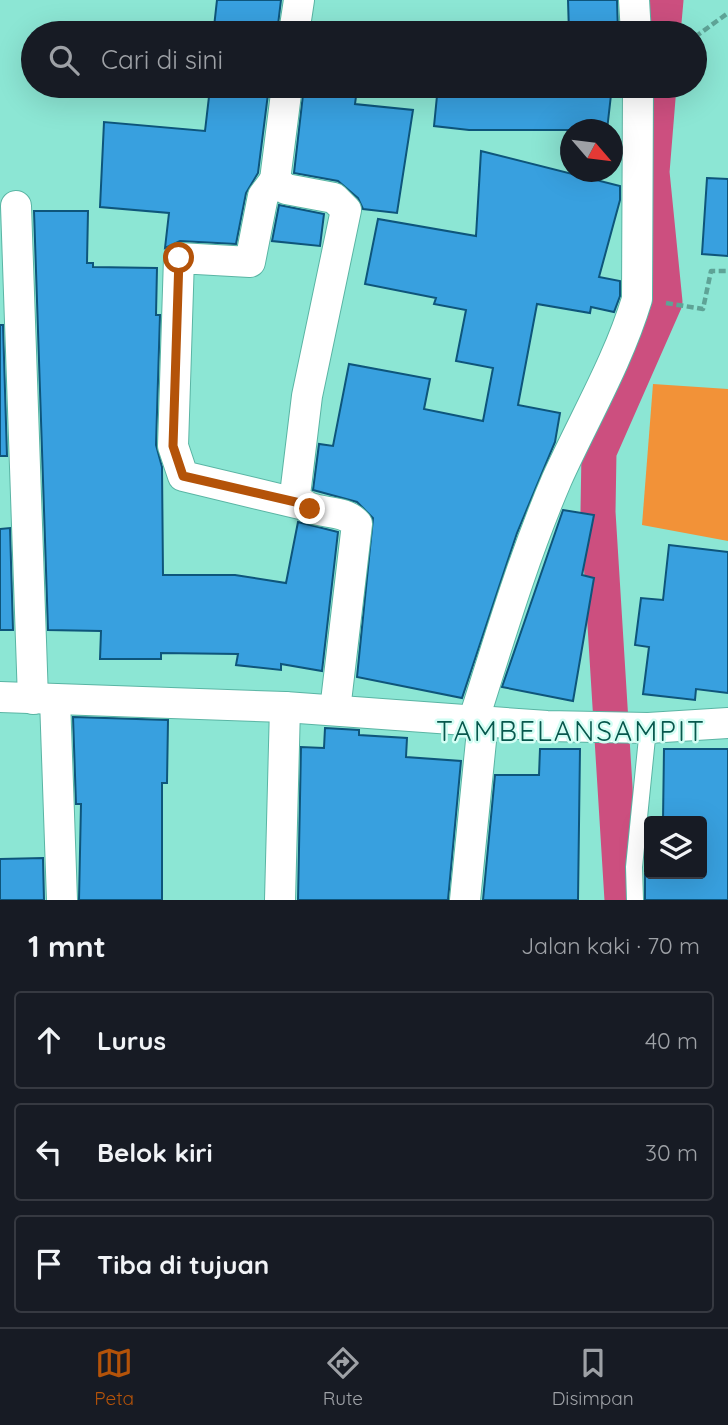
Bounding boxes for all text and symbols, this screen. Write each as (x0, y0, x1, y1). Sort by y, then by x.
search box (21, 21, 707, 98)
icon: search (45, 41, 83, 79)
text: Cari di sini (101, 43, 223, 76)
north arrow (560, 119, 623, 182)
route start (163, 242, 194, 273)
route end (294, 493, 325, 524)
district label: TAMBELANSAMPIT (436, 713, 706, 748)
map controls (644, 816, 707, 879)
button: layers (644, 816, 707, 879)
text: 1 mnt (28, 927, 106, 965)
text: Jalan kaki · 70 m (521, 931, 700, 960)
icon: ahead (30, 1021, 68, 1059)
text: Lurus (97, 1024, 166, 1057)
text: 40 m (645, 1026, 698, 1055)
icon: left (30, 1133, 68, 1171)
text: Belok kiri (97, 1136, 213, 1169)
text: 30 m (645, 1138, 698, 1167)
icon: arrive (30, 1245, 68, 1283)
text: Tiba di tujuan (97, 1248, 269, 1281)
tab: Peta (94, 1344, 134, 1410)
tab: Rute (323, 1344, 363, 1410)
tab: Disimpan (552, 1344, 634, 1410)

